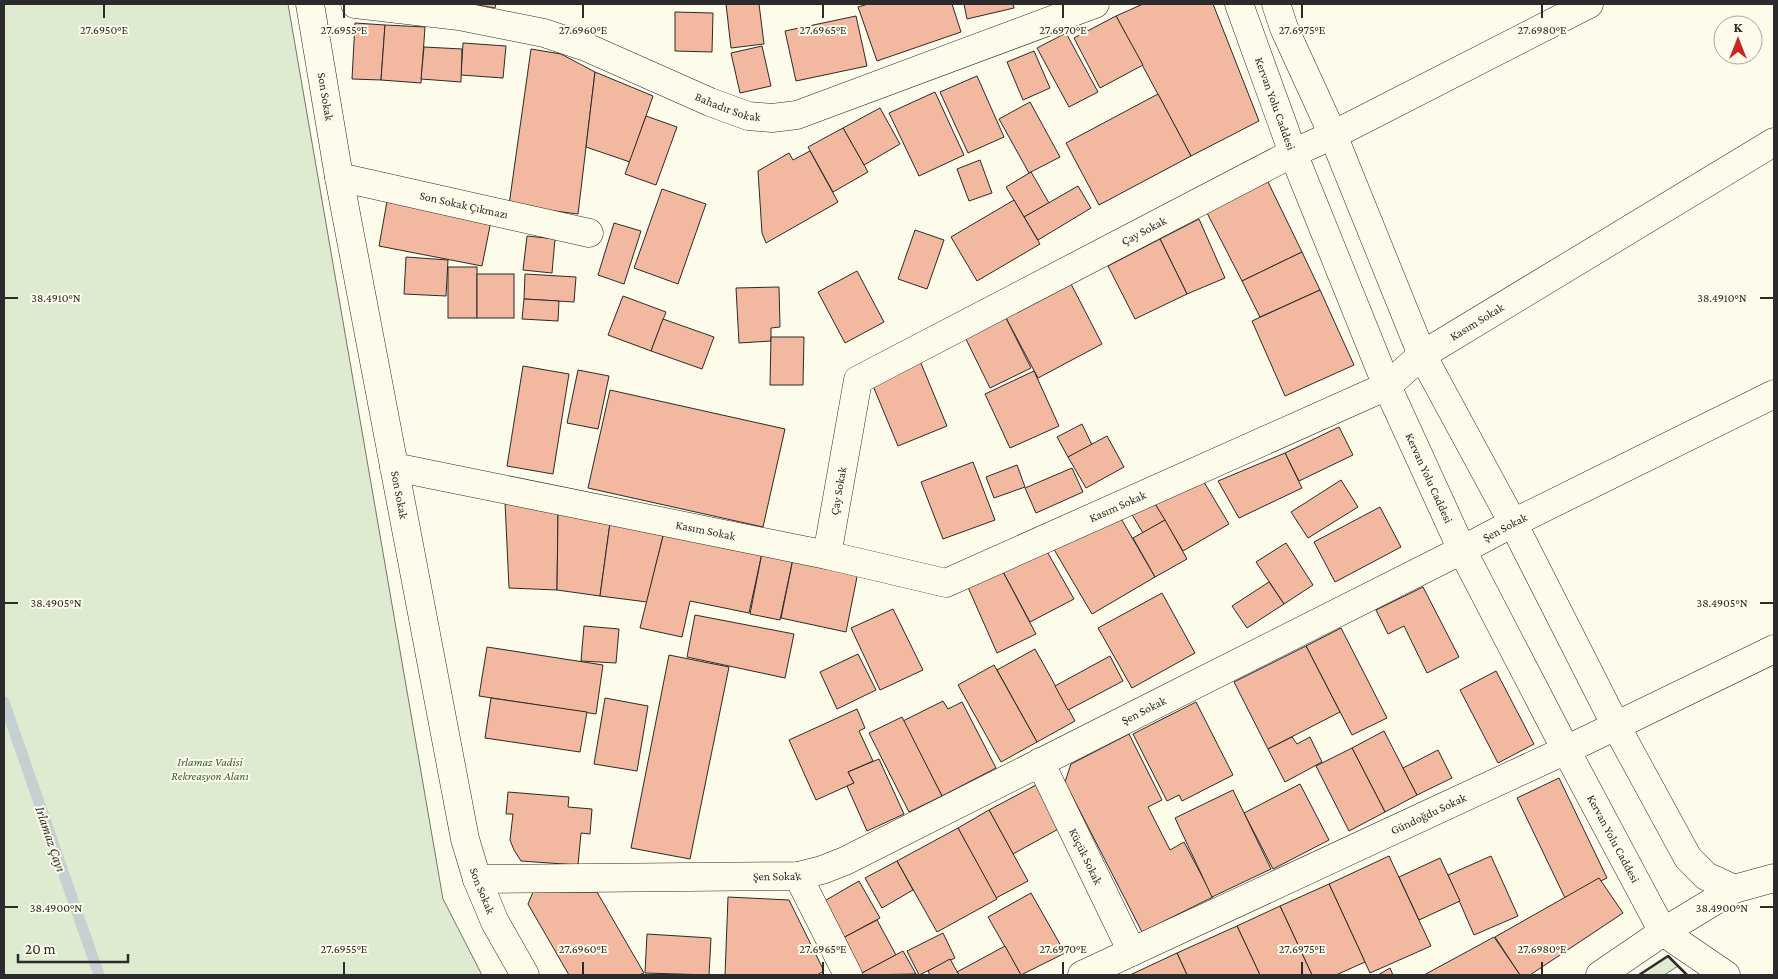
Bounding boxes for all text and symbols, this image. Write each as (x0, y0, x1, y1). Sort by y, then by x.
north arrow (1713, 15, 1763, 65)
text: K (1734, 19, 1744, 35)
text: 27.6950°E (80, 23, 129, 37)
text: 27.6955°E (321, 23, 368, 37)
text: 27.6960°E (559, 23, 608, 37)
text: 27.6965°E (799, 23, 847, 37)
text: 27.6970°E (1039, 23, 1087, 37)
text: 27.6975°E (1279, 23, 1326, 37)
text: 27.6980°E (1517, 23, 1567, 37)
street label: Kervan Yolu Caddesi (1252, 55, 1298, 152)
street label: Son Sokak (315, 71, 337, 122)
street label: Bahadır Sokak (693, 89, 761, 124)
street label: Son Sokak Çıkmazı (418, 188, 510, 222)
street label: Çay Sokak (1119, 213, 1169, 248)
text: 38.4910°N (31, 291, 81, 305)
text: 38.4910°N (1697, 291, 1747, 305)
street label: Kasım Sokak (1447, 300, 1507, 343)
street label: Kervan Yolu Caddesi (1402, 431, 1456, 525)
street label: Çay Sokak (827, 465, 850, 516)
street label: Son Sokak (388, 470, 411, 520)
street label: Kasım Sokak (1087, 487, 1148, 525)
street label: Şen Sokak (1480, 510, 1530, 545)
street label: Kasım Sokak (675, 517, 737, 543)
text: 38.4905°N (30, 596, 82, 610)
text: 38.4905°N (1696, 596, 1748, 610)
street label: Şen Sokak (1119, 693, 1169, 728)
park label: Irlamaz Vadisi Rekreasyon Alanı (171, 755, 249, 783)
street label: Gündoğdu Sokak (1388, 790, 1469, 838)
street label: Kervan Yolu Caddesi (1584, 792, 1642, 885)
water label: Irlamaz Çayı (32, 804, 70, 874)
street label: Küçük Sokak (1066, 826, 1105, 887)
street label: Son Sokak (467, 866, 498, 916)
street label: Şen Sokak (753, 868, 803, 883)
text: 38.4900°N (30, 901, 82, 915)
text: 38.4900°N (1696, 901, 1748, 915)
scale bar (18, 932, 128, 964)
text: 20 m (25, 941, 56, 957)
text: 27.6955°E (321, 942, 368, 956)
text: 27.6960°E (559, 942, 608, 956)
text: 27.6965°E (799, 942, 847, 956)
text: 27.6970°E (1039, 942, 1087, 956)
text: 27.6975°E (1279, 942, 1326, 956)
text: 27.6980°E (1517, 942, 1567, 956)

